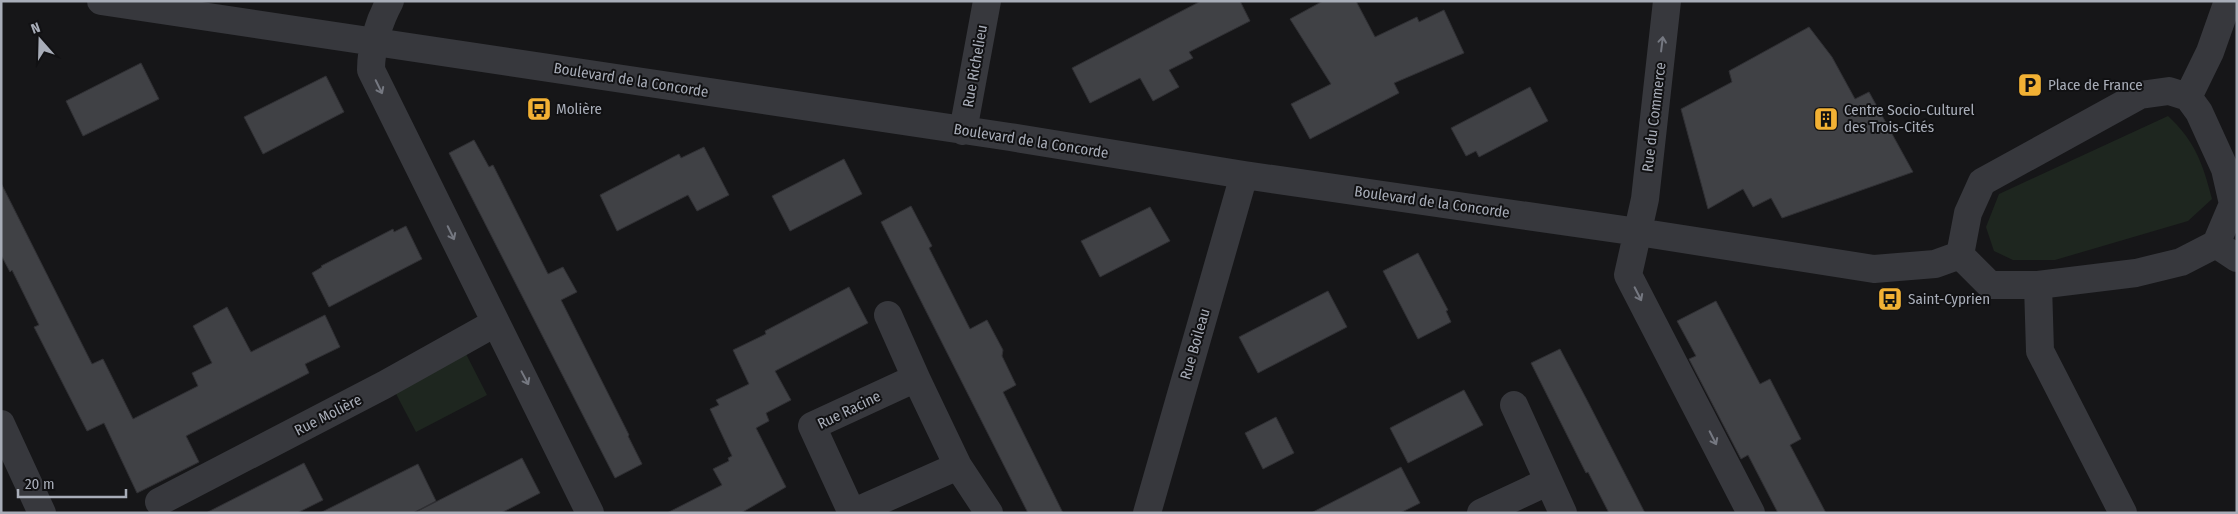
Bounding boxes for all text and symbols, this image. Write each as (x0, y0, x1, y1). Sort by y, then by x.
north arrow (15, 15, 65, 65)
text: N (29, 19, 43, 38)
street label: Rue Richelieu (959, 23, 991, 109)
one-way arrow (1657, 37, 1667, 53)
street label: Boulevard de la Concorde (552, 59, 710, 101)
street label: Rue du Commerce (1638, 61, 1670, 173)
parking icon: Place de France (2017, 72, 2043, 98)
place label: Place de France (2048, 76, 2143, 94)
one-way arrow (375, 79, 384, 94)
bus stop icon: Molière (526, 96, 552, 122)
place label: Molière (556, 100, 602, 118)
place label: Centre Socio-Culturel des Trois-Cités (1844, 101, 1974, 136)
building icon: Centre Socio-Culturel des Trois-Cités (1813, 106, 1839, 132)
street label: Boulevard de la Concorde (952, 120, 1110, 162)
street label: Boulevard de la Concorde (1353, 182, 1511, 222)
one-way arrow (447, 225, 456, 240)
one-way arrow (1634, 286, 1643, 301)
bus stop icon: Saint-Cyprien (1877, 286, 1903, 312)
place label: Saint-Cyprien (1908, 290, 1990, 308)
street label: Rue Boileau (1176, 306, 1214, 382)
one-way arrow (521, 370, 530, 385)
street label: Rue Racine (815, 387, 883, 433)
street label: Rue Molière (291, 390, 365, 440)
one-way arrow (1708, 431, 1718, 446)
scale bar (18, 466, 125, 498)
text: 20 m (25, 475, 55, 493)

